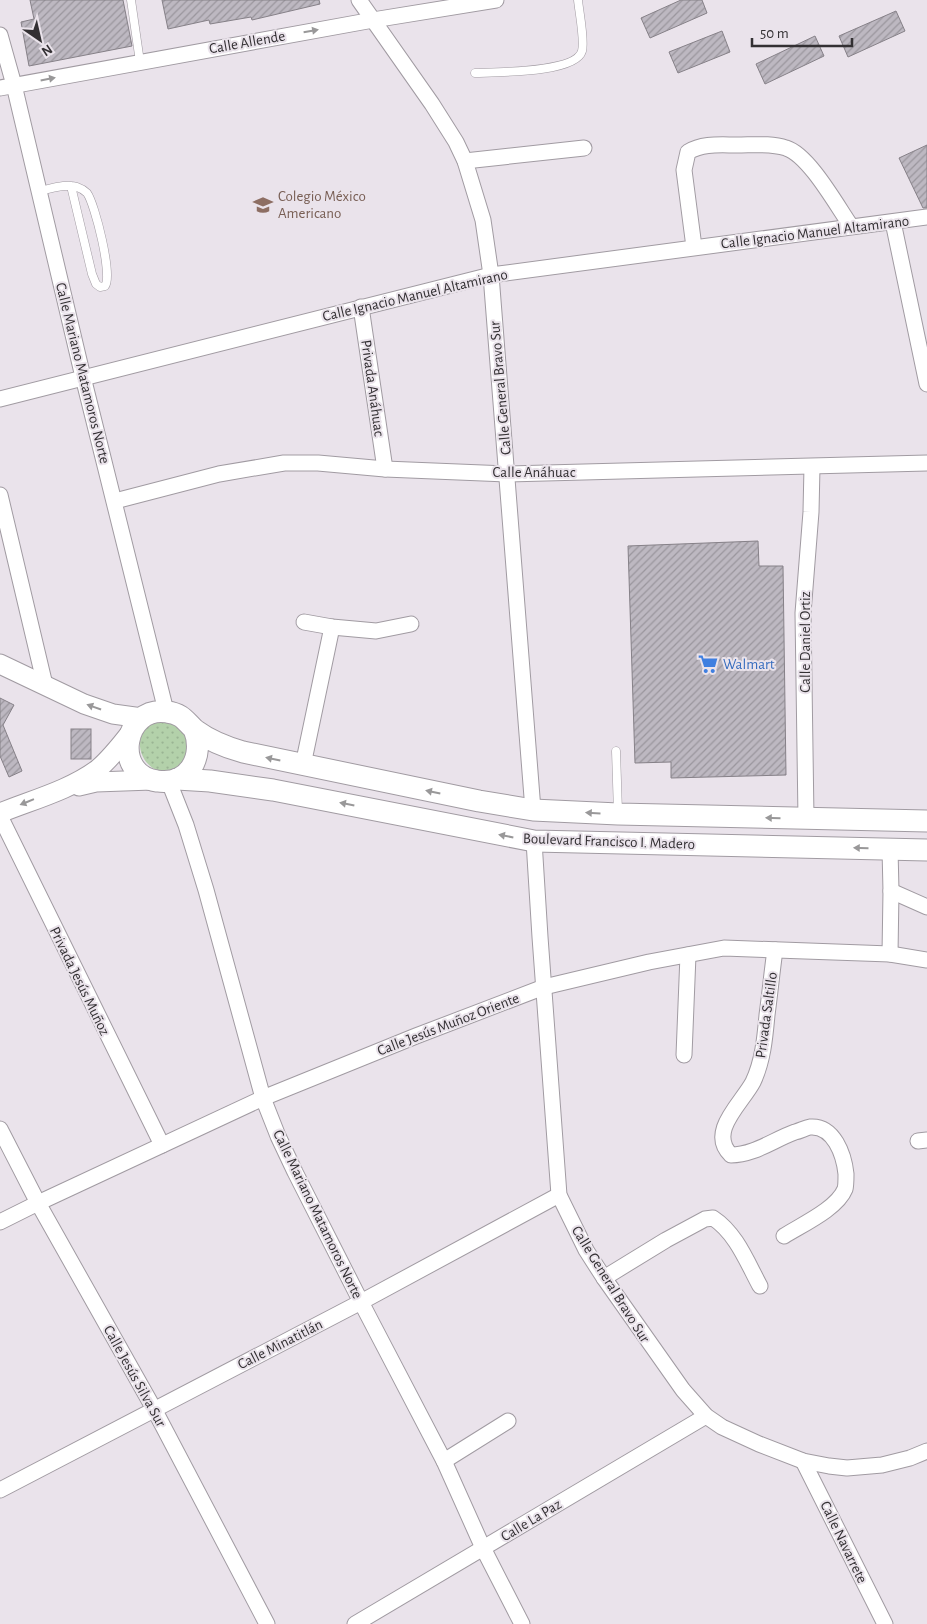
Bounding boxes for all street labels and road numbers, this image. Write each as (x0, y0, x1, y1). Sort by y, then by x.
street label: Calle Allende (208, 28, 286, 57)
street label: Calle Ignacio Manuel Altamirano (720, 214, 910, 251)
street label: Calle Ignacio Manuel Altamirano (321, 267, 509, 324)
street label: Calle Mariano Matamoros Norte (53, 281, 112, 465)
street label: Calle General Bravo Sur (487, 320, 514, 456)
street label: Privada Anáhuac (358, 339, 387, 438)
street label: Calle Anáhuac (493, 465, 576, 480)
street label: Calle Daniel Ortiz (798, 591, 813, 693)
street label: Boulevard Francisco I. Madero (523, 831, 695, 852)
street label: Privada Jesús Muñoz (47, 925, 112, 1038)
street label: Privada Saltillo (753, 971, 780, 1059)
street label: Calle Jesús Muñoz Oriente (375, 990, 521, 1058)
street label: Calle Mariano Matamoros Norte (270, 1127, 365, 1301)
street label: Calle General Bravo Sur (569, 1223, 653, 1345)
street label: Calle Minatitlán (235, 1317, 325, 1372)
street label: Calle Jesús Silva Sur (101, 1323, 169, 1430)
street label: Calle La Paz (498, 1497, 564, 1544)
street label: Calle Navarrete (817, 1499, 870, 1586)

